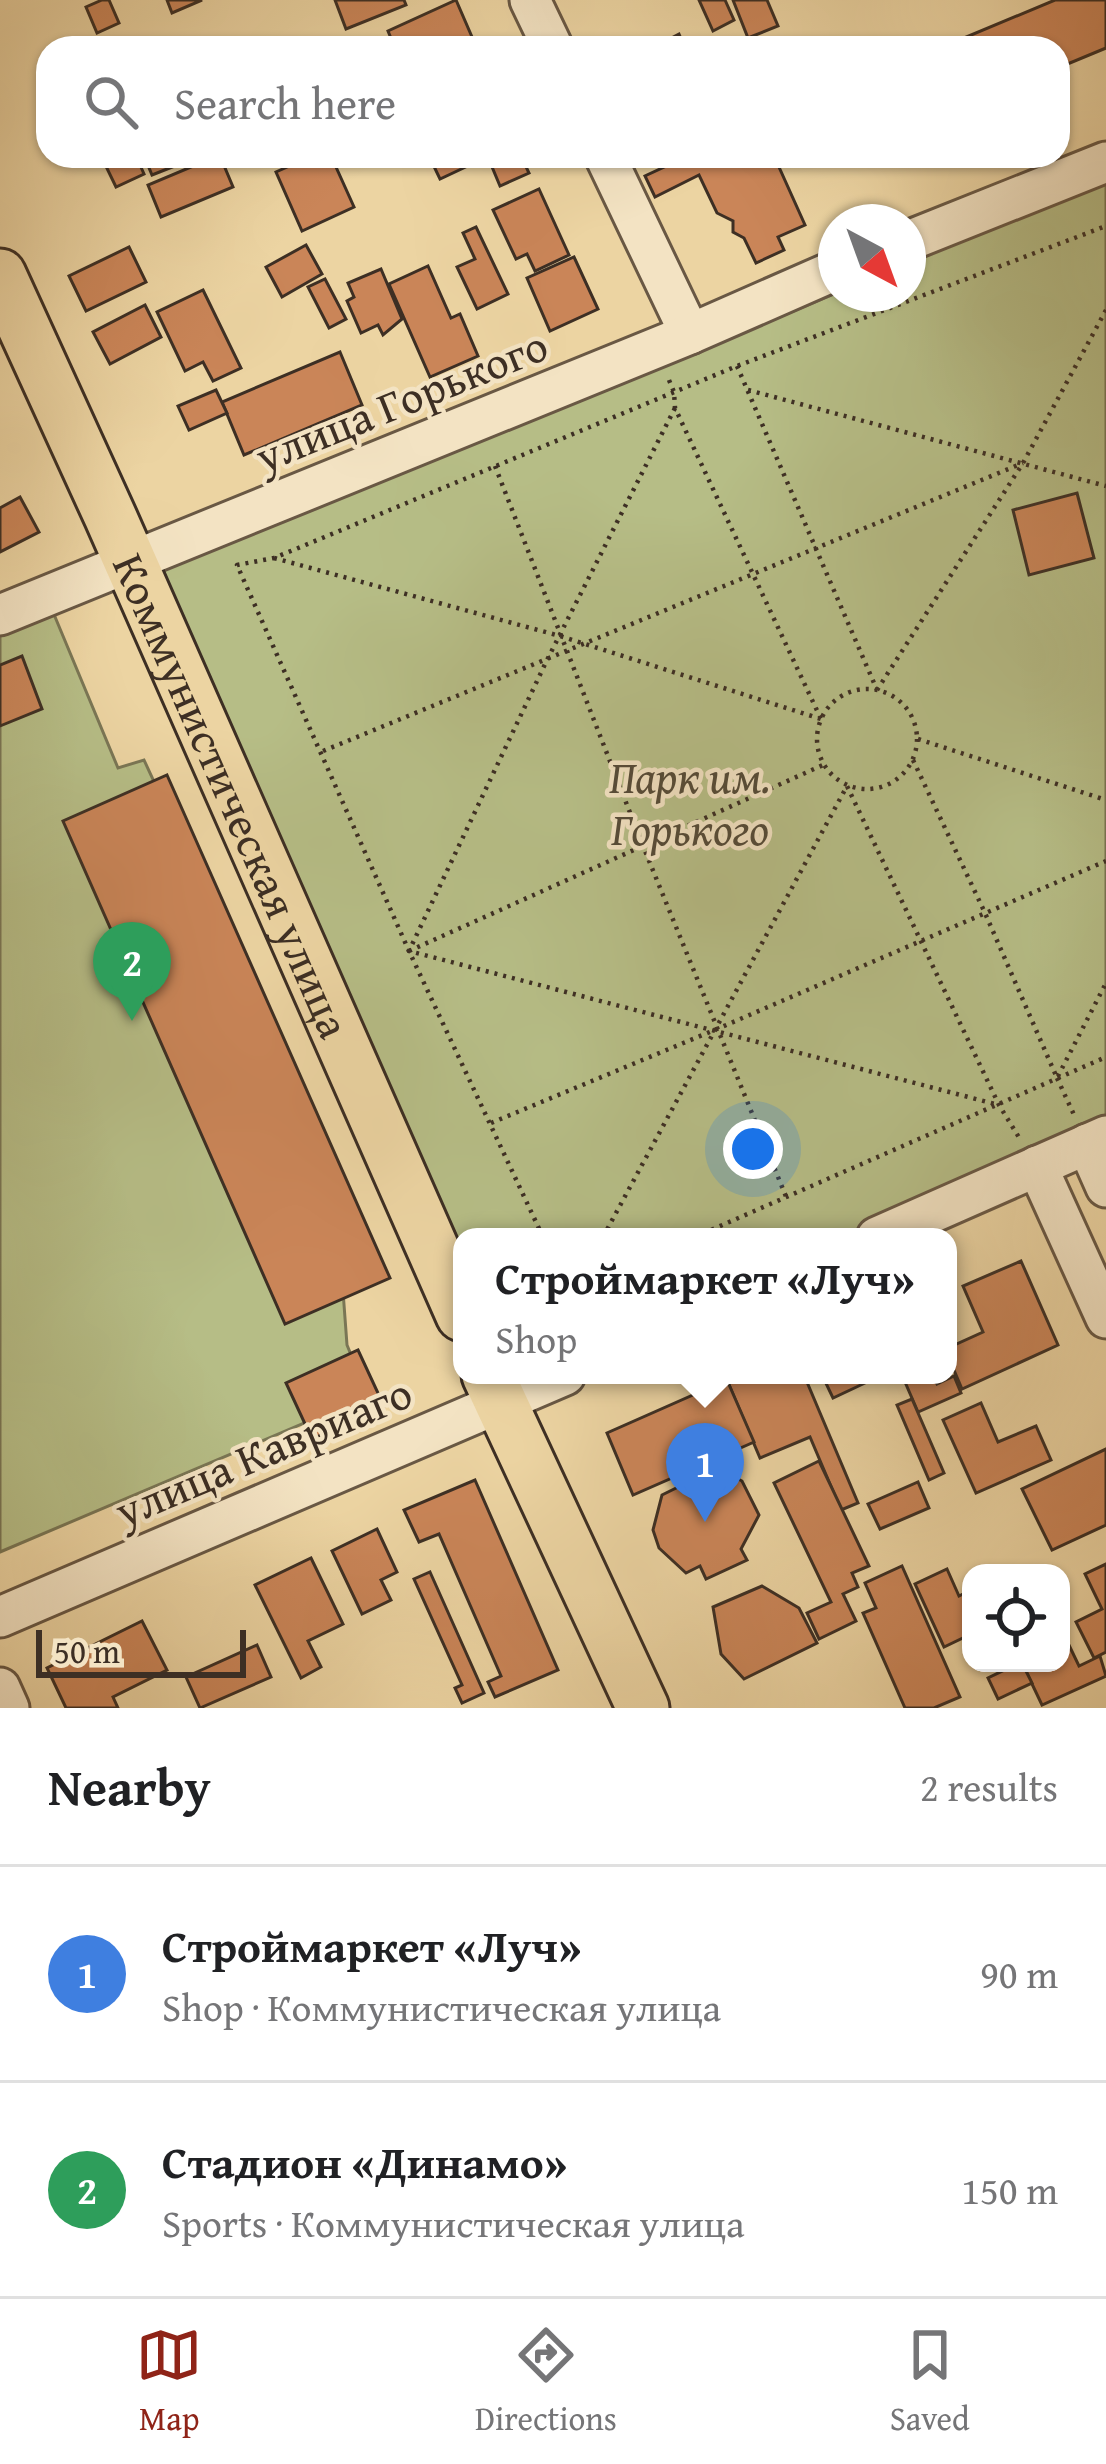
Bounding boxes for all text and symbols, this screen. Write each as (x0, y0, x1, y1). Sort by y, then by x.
search box (36, 36, 1070, 168)
icon: search (78, 69, 144, 135)
text: Search here (174, 70, 396, 135)
north arrow (818, 204, 926, 312)
street label: улица Горького (244, 312, 557, 489)
street label: Коммунистическая улица (98, 543, 369, 1048)
park label: Парк им. Горького (609, 744, 771, 861)
pin: 2 (93, 922, 171, 1021)
your location (723, 1119, 783, 1179)
popup (453, 1228, 957, 1384)
text: Строймаркет «Луч» (495, 1245, 915, 1310)
text: Shop (495, 1310, 577, 1367)
street label: улица Кавриаго (104, 1359, 422, 1543)
pin: 1 (666, 1423, 744, 1522)
map controls (962, 1564, 1070, 1672)
button: locate (962, 1564, 1070, 1672)
scale bar (36, 1624, 246, 1677)
text: 50 m (54, 1627, 120, 1675)
text: Nearby (48, 1749, 211, 1824)
text: 2 results (920, 1758, 1058, 1815)
text: Строймаркет «Луч» (162, 1913, 581, 1978)
text: 1 (77, 1945, 97, 2002)
text: 90 m (980, 1945, 1058, 2002)
text: Shop · Коммунистическая улица (162, 1978, 721, 2035)
text: Стадион «Динамо» (162, 2129, 567, 2194)
text: 2 (77, 2161, 97, 2218)
text: 150 m (961, 2161, 1058, 2218)
text: Sports · Коммунистическая улица (162, 2194, 745, 2251)
tab: Map (136, 2322, 202, 2442)
tab: Directions (475, 2322, 617, 2442)
tab: Saved (890, 2322, 970, 2442)

